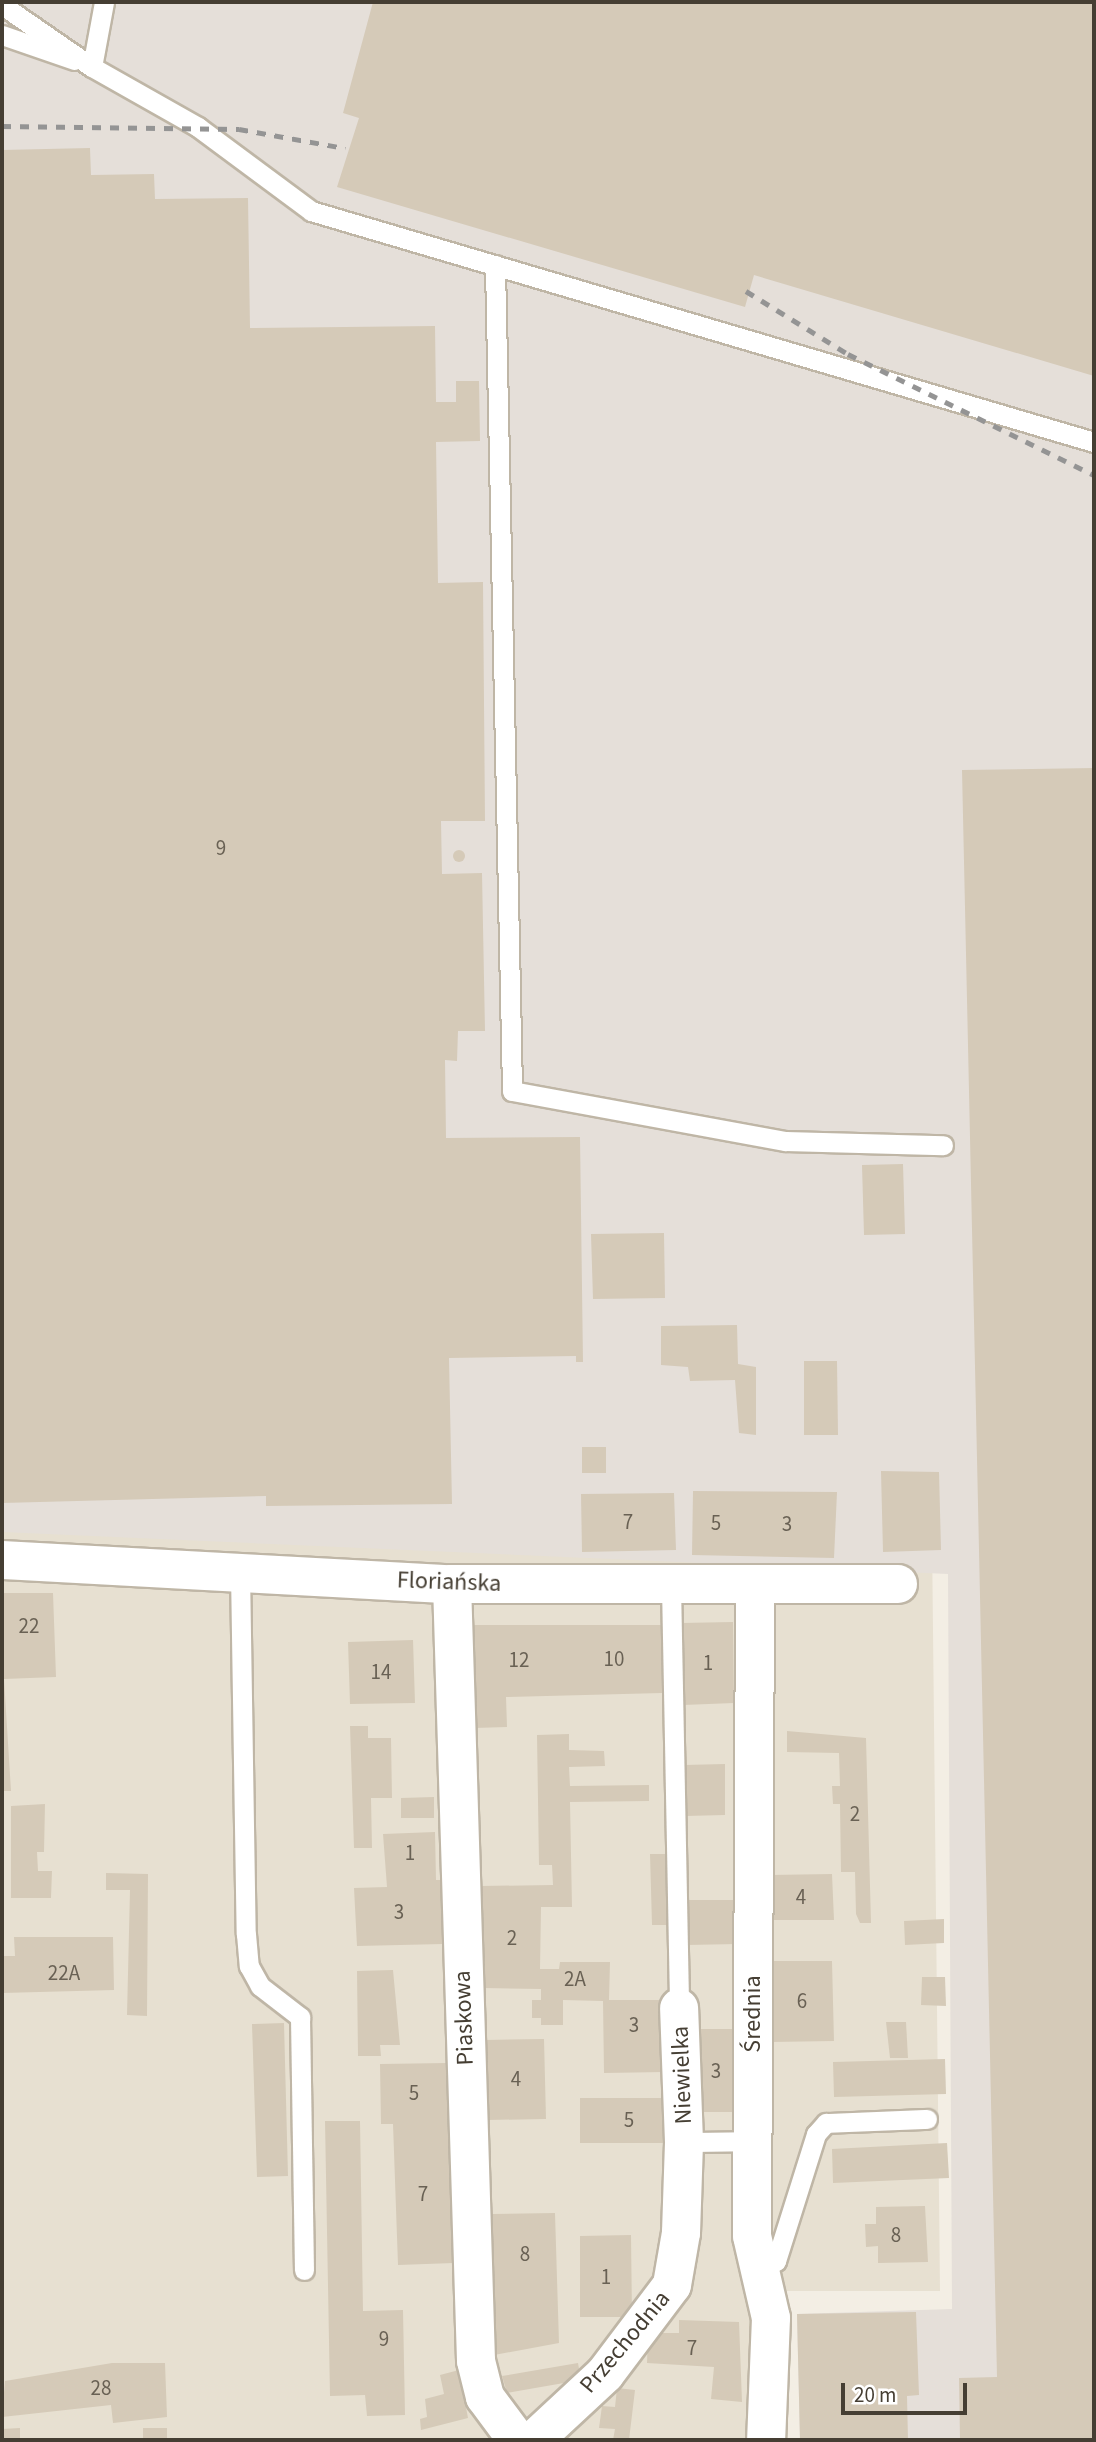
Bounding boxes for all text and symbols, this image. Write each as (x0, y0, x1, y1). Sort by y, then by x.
house number: 9 (216, 835, 226, 861)
house number: 7 (623, 1509, 633, 1535)
house number: 5 (711, 1510, 721, 1536)
house number: 3 (782, 1511, 792, 1537)
street label: Floriańska (396, 1566, 502, 1598)
house number: 22 (19, 1613, 39, 1639)
house number: 10 (604, 1646, 624, 1672)
house number: 12 (509, 1647, 529, 1673)
house number: 1 (703, 1650, 713, 1676)
house number: 14 (371, 1659, 391, 1685)
house number: 2 (850, 1801, 860, 1827)
house number: 1 (405, 1840, 415, 1866)
house number: 4 (796, 1884, 806, 1910)
house number: 3 (394, 1899, 404, 1925)
house number: 2 (507, 1925, 517, 1951)
house number: 22A (48, 1960, 80, 1986)
house number: 2A (564, 1966, 586, 1992)
street label: Piaskowa (448, 1970, 480, 2066)
street label: Średnia (739, 1975, 767, 2053)
house number: 6 (797, 1988, 807, 2014)
house number: 3 (629, 2012, 639, 2038)
street label: Niewielka (666, 2025, 698, 2125)
house number: 3 (711, 2058, 721, 2084)
house number: 4 (511, 2066, 521, 2092)
house number: 5 (409, 2080, 419, 2106)
house number: 5 (624, 2107, 634, 2133)
house number: 7 (418, 2181, 428, 2207)
house number: 8 (891, 2222, 901, 2248)
house number: 8 (520, 2241, 530, 2267)
house number: 1 (601, 2264, 611, 2290)
street label: Przechodnia (574, 2285, 676, 2399)
house number: 9 (379, 2326, 389, 2352)
house number: 7 (687, 2335, 697, 2361)
scale bar (844, 2368, 970, 2412)
house number: 28 (91, 2375, 111, 2401)
text: 20 m (854, 2380, 896, 2410)

